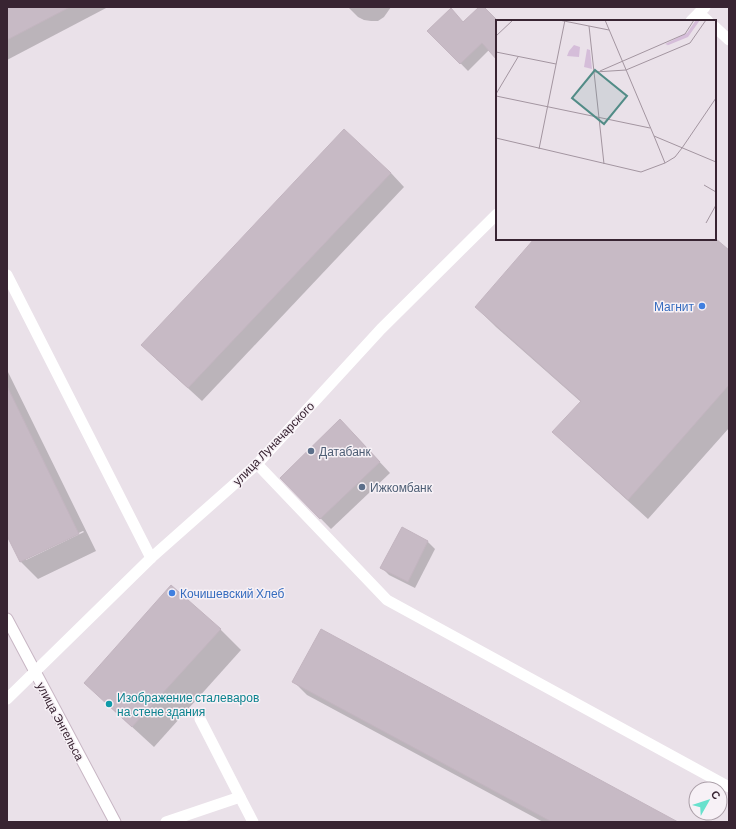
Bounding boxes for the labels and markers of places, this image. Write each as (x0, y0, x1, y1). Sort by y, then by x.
place label: Магнит (654, 299, 694, 313)
marker: Магнит (697, 301, 707, 311)
place label: Датабанк (319, 444, 371, 459)
marker: Датабанк (306, 446, 316, 456)
place label: Ижкомбанк (370, 480, 433, 494)
marker: Ижкомбанк (357, 482, 367, 492)
place label: Кочишевский Хлеб (180, 586, 284, 600)
marker: Кочишевский Хлеб (167, 588, 177, 598)
place label: Изображение сталеваров на стене здания (117, 690, 259, 719)
marker: Изображение сталеваров на стене здания (104, 699, 114, 709)

